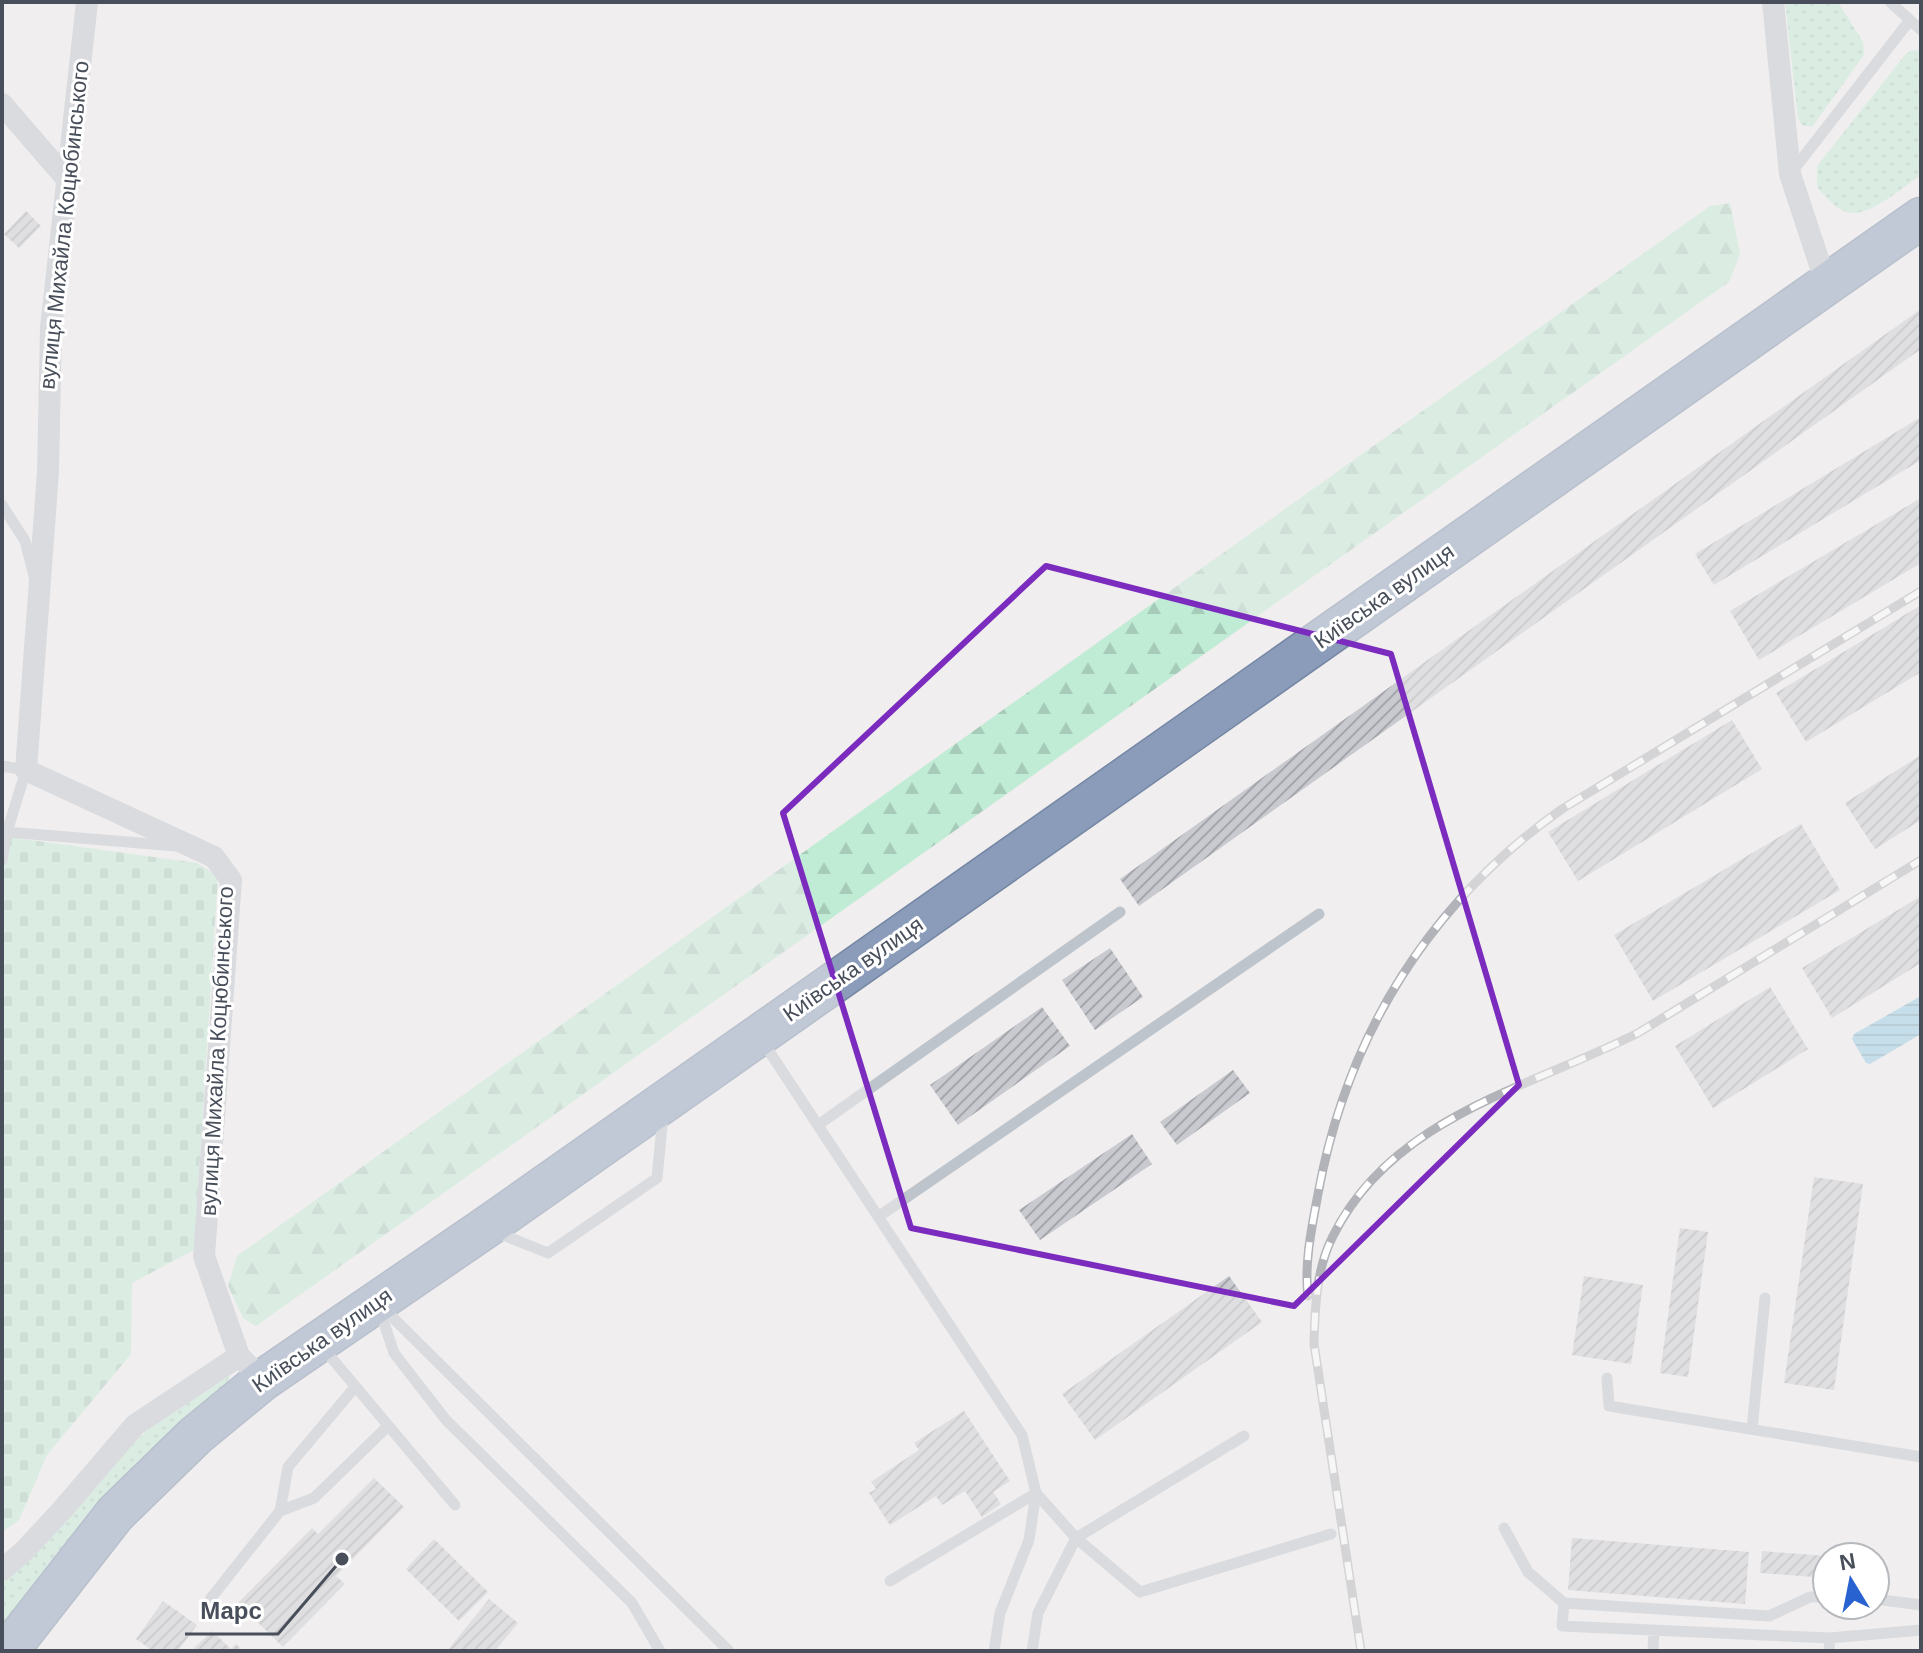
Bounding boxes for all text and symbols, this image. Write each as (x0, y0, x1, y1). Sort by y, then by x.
street label: вулиця Михайла Коцюбинського (34, 60, 94, 390)
street label: Київська вулиця (1309, 538, 1459, 654)
street label: вулиця Михайла Коцюбинського (196, 886, 238, 1216)
street label: Київська вулиця (778, 911, 928, 1027)
street label: Київська вулиця (247, 1282, 397, 1398)
north arrow (1811, 1541, 1891, 1621)
text: N (1838, 1548, 1858, 1575)
callout: Марс (185, 1586, 278, 1634)
text: Марс (200, 1597, 262, 1624)

